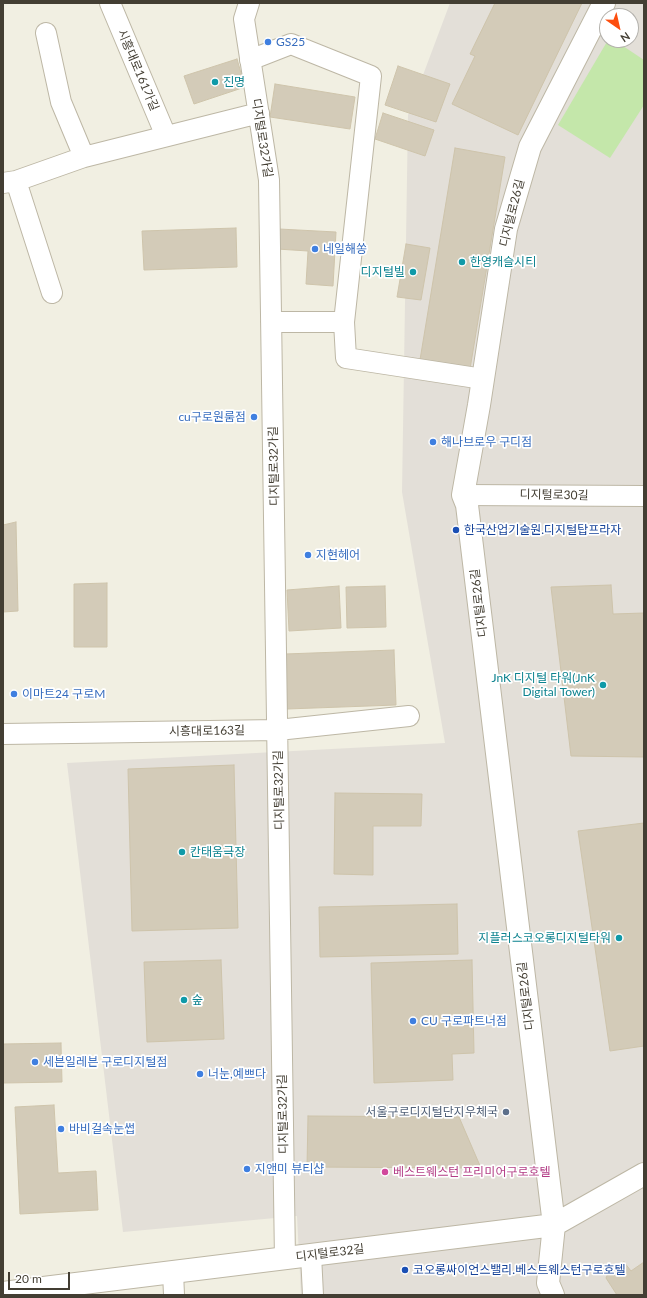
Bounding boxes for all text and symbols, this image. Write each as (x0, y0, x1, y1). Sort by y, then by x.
north arrow (599, 8, 639, 48)
street label: 시흥대로161가길 (114, 27, 162, 113)
text: N (618, 30, 633, 45)
place label: GS25 (276, 35, 305, 49)
marker: GS25 (263, 37, 273, 47)
place label: 진명 (223, 75, 245, 89)
marker: 진명 (210, 77, 220, 87)
street label: 디지털로32가길 (249, 97, 275, 179)
street label: 디지털로26길 (497, 178, 527, 248)
place label: 네일해쏭 (323, 242, 367, 256)
marker: 네일해쏭 (310, 244, 320, 254)
place label: 한영캐슬시티 (470, 255, 536, 269)
marker: 한영캐슬시티 (457, 257, 467, 267)
place label: 디지털빌 (361, 265, 405, 279)
marker: 디지털빌 (408, 267, 418, 277)
place label: cu구로원룸점 (178, 410, 246, 424)
marker: cu구로원룸점 (249, 412, 259, 422)
street label: 디지털로32가길 (266, 426, 282, 506)
place label: 해나브로우 구디점 (441, 435, 532, 449)
marker: 해나브로우 구디점 (428, 437, 438, 447)
street label: 디지털로30길 (519, 487, 589, 503)
place label: 한국산업기술원.디지털탑프라자 (464, 523, 621, 537)
marker: 한국산업기술원.디지털탑프라자 (451, 525, 461, 535)
place label: 지현헤어 (316, 548, 360, 562)
marker: 지현헤어 (303, 550, 313, 560)
street label: 디지털로26길 (468, 568, 490, 638)
place label: JnK 디지털 타워(JnK Digital Tower) (492, 671, 595, 699)
marker: JnK 디지털 타워(JnK Digital Tower) (598, 680, 608, 690)
place label: 이마트24 구로M (22, 687, 105, 701)
marker: 이마트24 구로M (9, 689, 19, 699)
street label: 시흥대로163길 (169, 723, 245, 739)
street label: 디지털로32가길 (271, 750, 287, 830)
place label: 칸태움극장 (190, 845, 245, 859)
marker: 칸태움극장 (177, 847, 187, 857)
place label: 지플러스코오롱디지털타워 (479, 931, 611, 945)
marker: 지플러스코오롱디지털타워 (614, 933, 624, 943)
street label: 디지털로26길 (515, 961, 537, 1031)
place label: 숲 (192, 993, 203, 1007)
marker: 숲 (179, 995, 189, 1005)
place label: CU 구로파트너점 (421, 1014, 507, 1028)
marker: CU 구로파트너점 (408, 1016, 418, 1026)
place label: 세븐일레븐 구로디지털점 (43, 1055, 168, 1069)
marker: 세븐일레븐 구로디지털점 (30, 1057, 40, 1067)
place label: 너눈,예쁘다 (208, 1067, 266, 1081)
marker: 너눈,예쁘다 (195, 1069, 205, 1079)
street label: 디지털로32가길 (275, 1074, 291, 1154)
place label: 서울구로디지털단지우체국 (366, 1105, 498, 1119)
marker: 서울구로디지털단지우체국 (501, 1107, 511, 1117)
place label: 바비걸속눈썹 (69, 1122, 135, 1136)
marker: 바비걸속눈썹 (56, 1124, 66, 1134)
place label: 지앤미 뷰티샵 (255, 1162, 324, 1176)
marker: 지앤미 뷰티샵 (242, 1164, 252, 1174)
place label: 베스트웨스턴 프리미어구로호텔 (393, 1165, 551, 1179)
marker: 베스트웨스턴 프리미어구로호텔 (380, 1167, 390, 1177)
street label: 디지털로32길 (295, 1242, 365, 1264)
place label: 코오롱싸이언스밸리.베스트웨스턴구로호텔 (413, 1263, 626, 1277)
scale bar (10, 1264, 72, 1290)
marker: 코오롱싸이언스밸리.베스트웨스턴구로호텔 (400, 1265, 410, 1275)
text: 20 m (15, 1271, 42, 1286)

